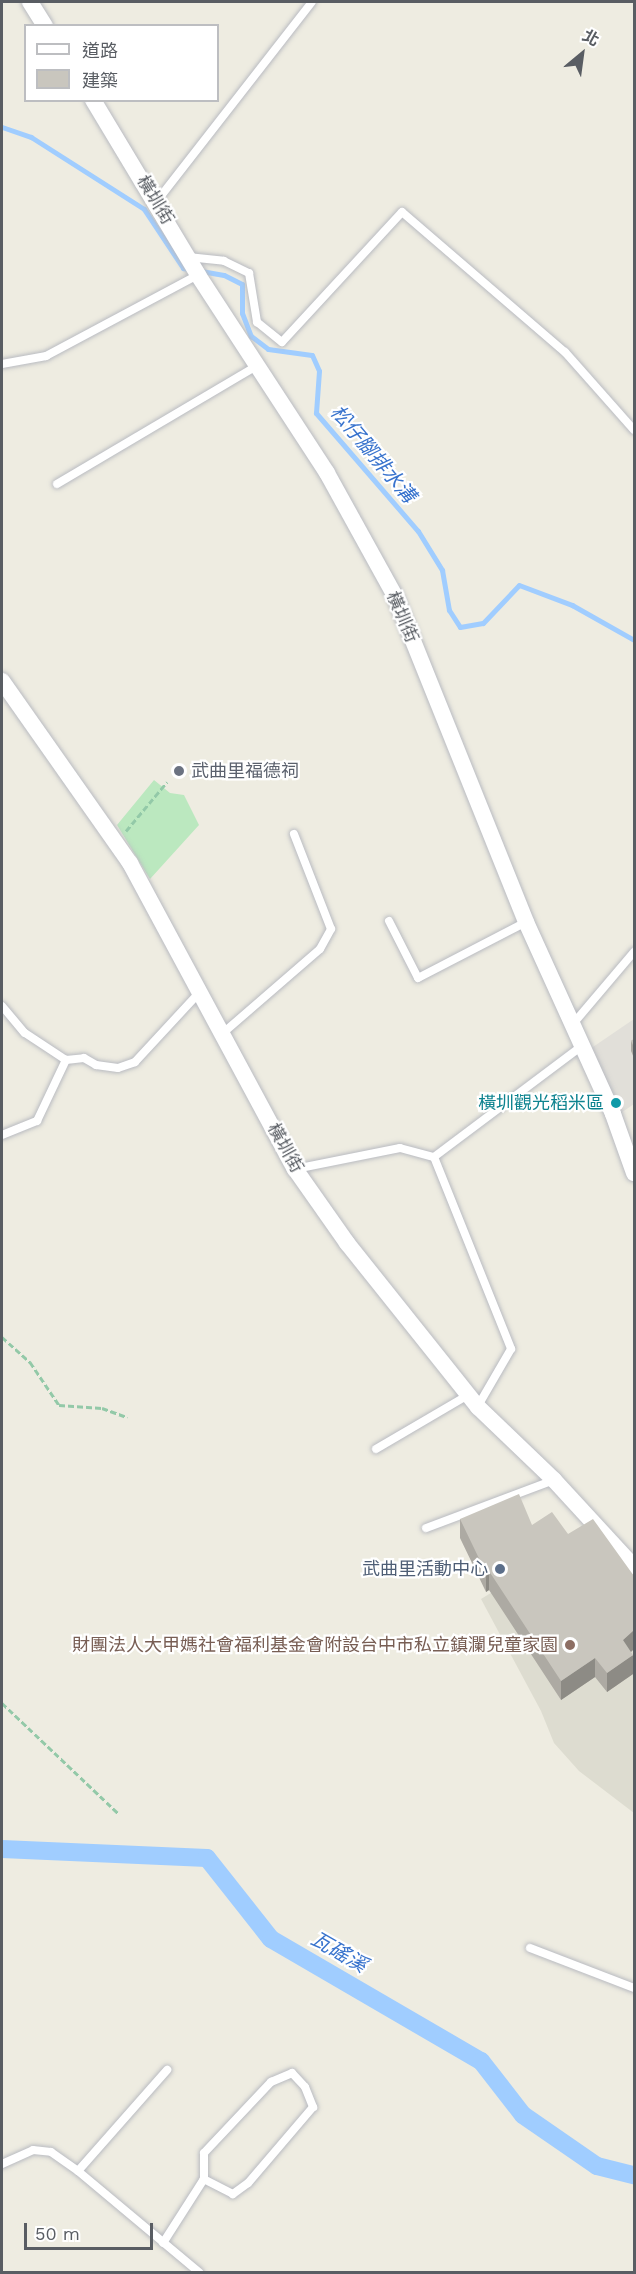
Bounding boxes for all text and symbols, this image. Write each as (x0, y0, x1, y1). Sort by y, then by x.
legend (24, 24, 219, 102)
north arrow (552, 24, 612, 84)
text: 北 (579, 26, 603, 50)
text: 道路 (82, 40, 118, 61)
text: 建築 (82, 70, 118, 91)
street label: 橫圳街 (132, 171, 178, 229)
water label: 松仔腳排水溝 (325, 400, 421, 508)
street label: 橫圳街 (382, 588, 422, 646)
place label: 武曲里福德祠 (191, 760, 299, 782)
marker: 武曲里福德祠 (172, 764, 186, 778)
place label: 橫圳觀光稻米區 (478, 1092, 604, 1114)
marker: 橫圳觀光稻米區 (609, 1096, 623, 1110)
street label: 橫圳街 (262, 1119, 308, 1177)
place label: 武曲里活動中心 (362, 1558, 488, 1580)
marker: 武曲里活動中心 (493, 1562, 507, 1576)
place label: 財團法人大甲媽社會福利基金會附設台中市私立鎮瀾兒童家園 (72, 1634, 558, 1656)
marker: 財團法人大甲媽社會福利基金會附設台中市私立鎮瀾兒童家園 (563, 1638, 577, 1652)
water label: 瓦磘溪 (307, 1927, 371, 1977)
scale bar (27, 2211, 156, 2249)
text: 50 m (35, 2223, 80, 2244)

